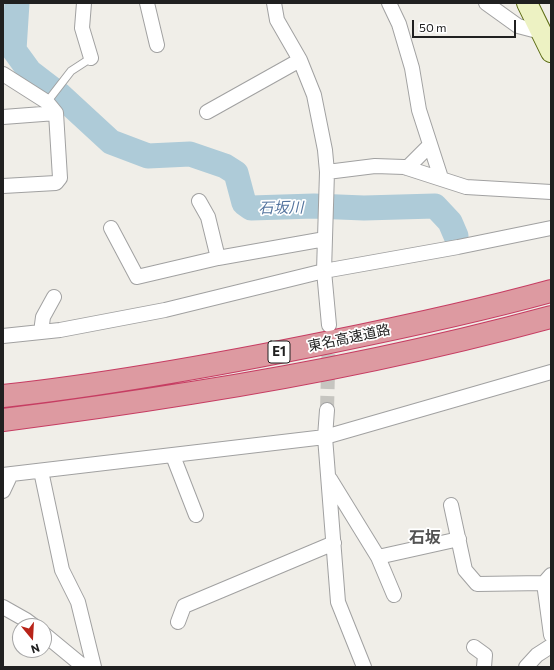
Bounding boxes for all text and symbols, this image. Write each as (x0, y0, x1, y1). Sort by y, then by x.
scale bar (414, 12, 518, 38)
text: 50 m (419, 20, 447, 34)
water label: 石坂川 (258, 199, 304, 217)
street label: 東名高速道路 (306, 321, 392, 355)
road number: E1 (268, 341, 290, 363)
district label: 石坂 (409, 528, 441, 548)
north arrow (12, 618, 52, 658)
text: N (30, 641, 42, 656)

